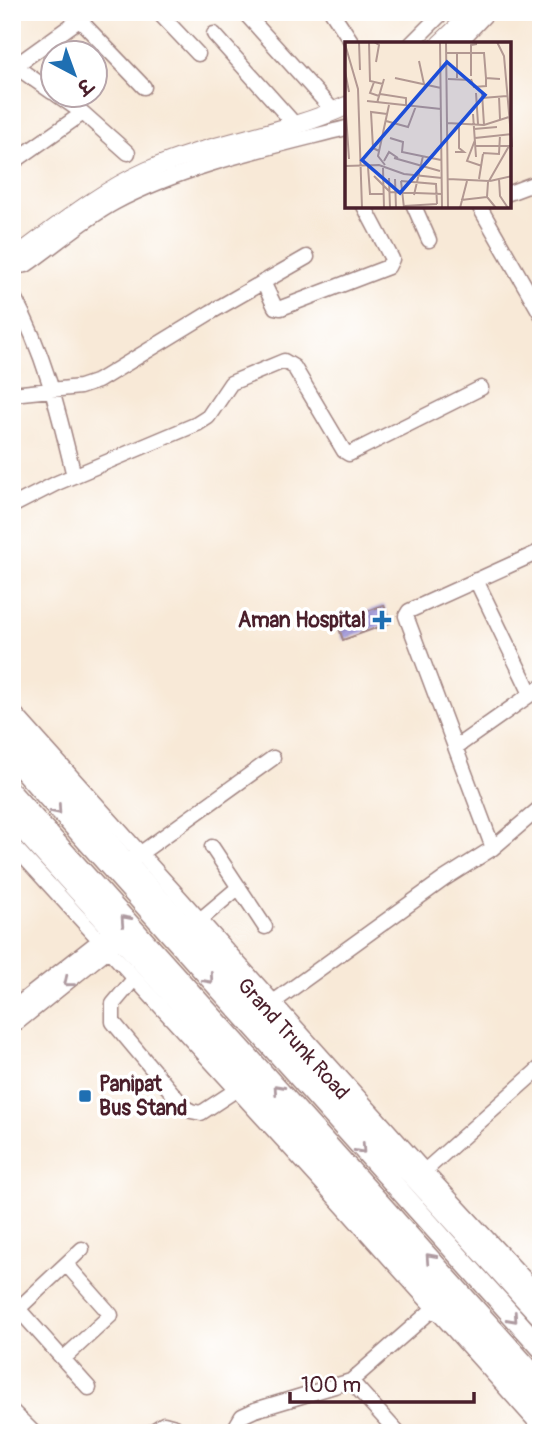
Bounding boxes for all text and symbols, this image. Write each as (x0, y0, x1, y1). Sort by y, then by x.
north arrow (38, 38, 108, 108)
inset map (345, 42, 511, 208)
text: उ (70, 72, 99, 101)
place label: Aman Hospital (238, 607, 366, 634)
marker: Aman Hospital (372, 610, 392, 630)
one-way arrow (49, 801, 61, 814)
one-way arrow (121, 915, 134, 928)
one-way arrow (201, 971, 213, 984)
street label: Grand Trunk Road (231, 972, 355, 1106)
one-way arrow (63, 974, 75, 987)
place label: Panipat Bus Stand (99, 1071, 187, 1122)
one-way arrow (273, 1084, 286, 1097)
marker: Panipat Bus Stand (77, 1088, 93, 1104)
one-way arrow (353, 1140, 365, 1153)
one-way arrow (426, 1253, 438, 1266)
one-way arrow (505, 1310, 517, 1323)
scale bar (290, 1361, 474, 1405)
text: 100 m (301, 1372, 361, 1399)

